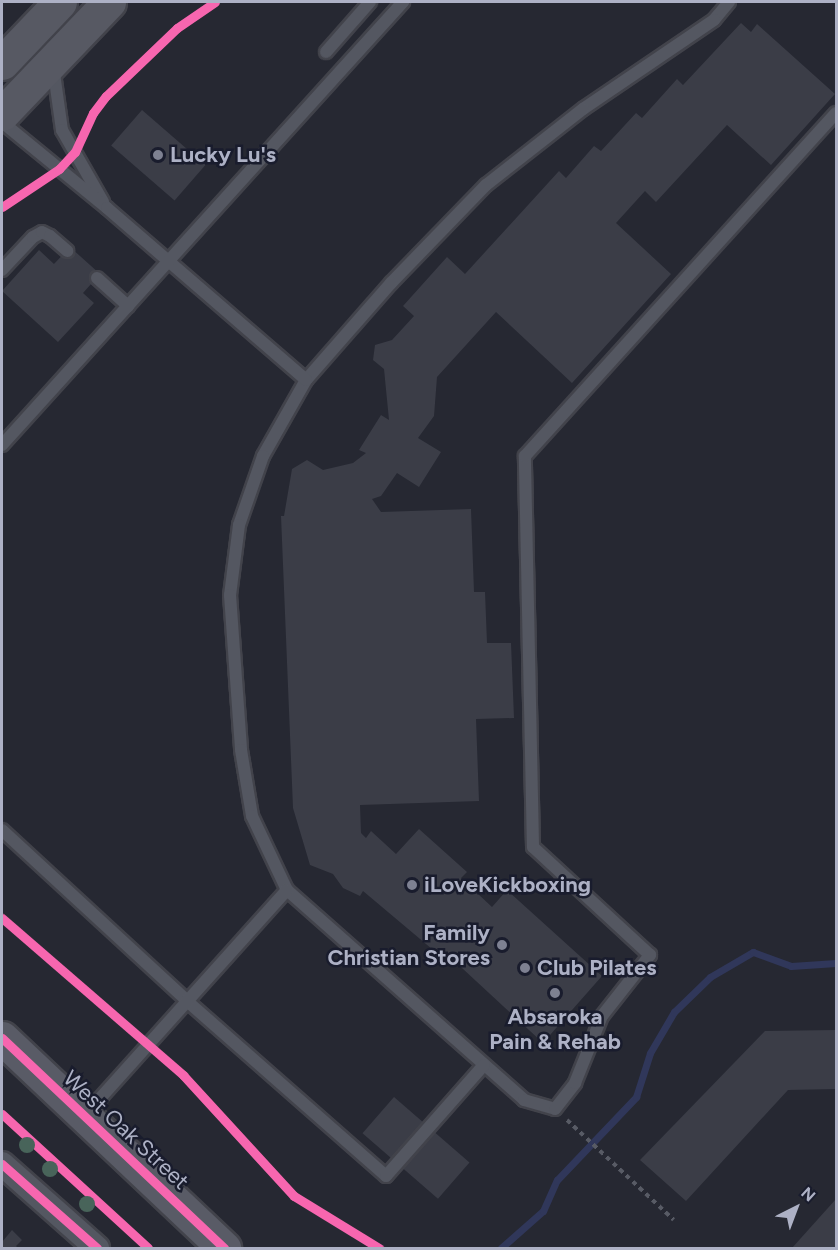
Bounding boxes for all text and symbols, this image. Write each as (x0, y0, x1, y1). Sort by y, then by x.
place label: Lucky Lu's (170, 142, 276, 168)
marker: Lucky Lu's (151, 148, 165, 162)
place label: iLoveKickboxing (424, 872, 591, 898)
marker: iLoveKickboxing (405, 878, 419, 892)
place label: Family Christian Stores (328, 919, 490, 970)
marker: Family Christian Stores (495, 938, 509, 952)
place label: Club Pilates (537, 955, 656, 981)
marker: Club Pilates (518, 961, 532, 975)
marker: Absaroka Pain & Rehab (548, 986, 562, 1000)
place label: Absaroka Pain & Rehab (489, 1003, 621, 1054)
street label: West Oak Street (58, 1065, 194, 1195)
north arrow (766, 1178, 826, 1238)
text: N (797, 1183, 819, 1205)

